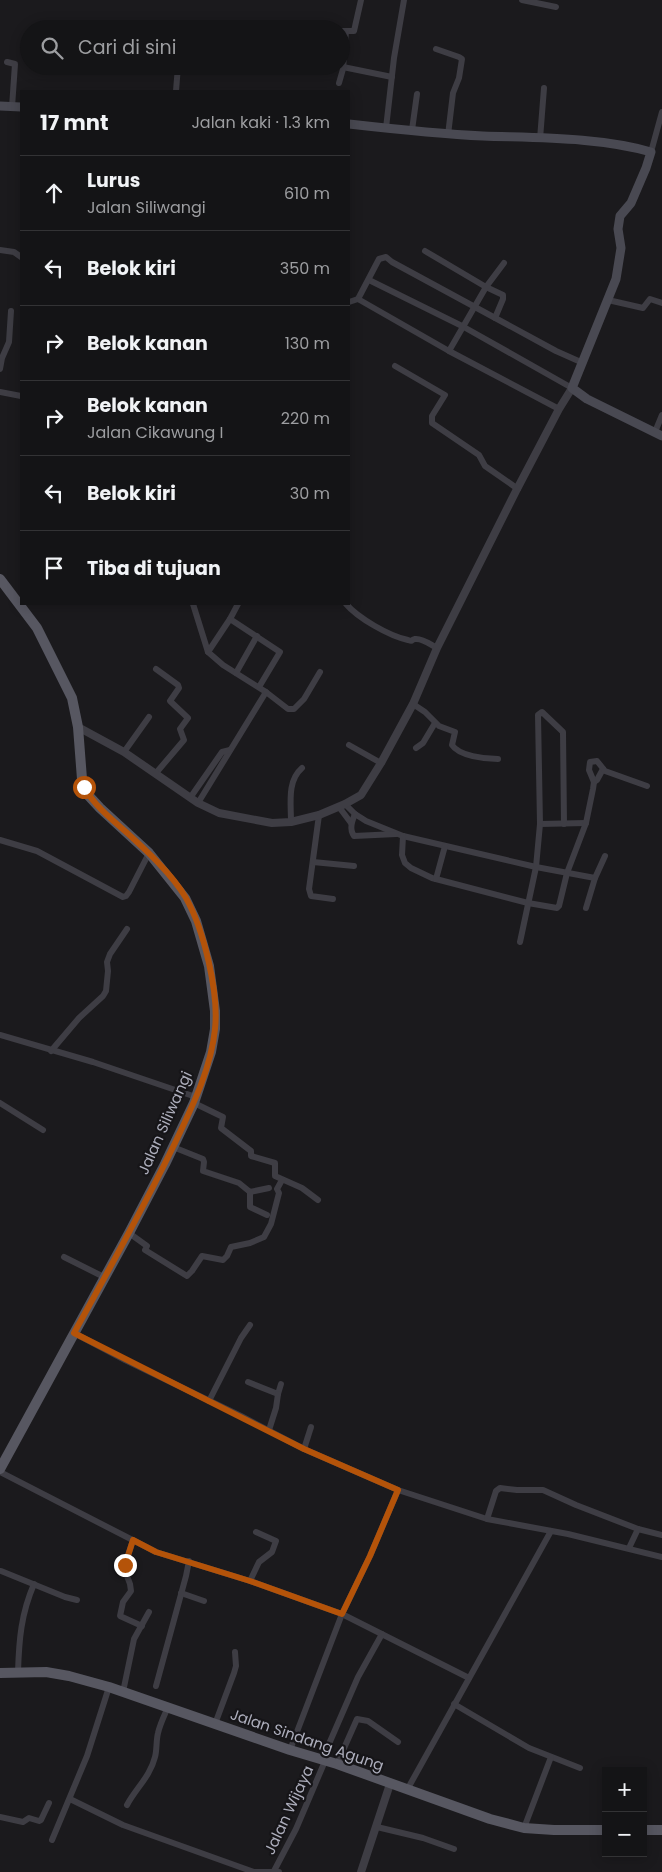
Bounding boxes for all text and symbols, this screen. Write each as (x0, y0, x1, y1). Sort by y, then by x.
search box (20, 20, 350, 75)
icon: search (38, 34, 66, 62)
text: Cari di sini (78, 34, 176, 61)
text: 17 mnt (40, 108, 109, 137)
text: Jalan kaki · 1.3 km (191, 111, 330, 134)
text: Lurus (87, 167, 140, 194)
icon: ahead (40, 179, 68, 207)
text: 610 m (284, 182, 330, 205)
text: Jalan Siliwangi (87, 196, 206, 219)
icon: left (40, 254, 68, 282)
text: Belok kiri (87, 255, 176, 282)
text: 350 m (280, 257, 330, 280)
icon: right (40, 329, 68, 357)
text: Belok kanan (87, 330, 208, 357)
text: 130 m (285, 332, 330, 355)
text: Belok kanan (87, 392, 208, 419)
icon: right (40, 404, 68, 432)
text: 220 m (281, 407, 330, 430)
text: Jalan Cikawung I (87, 421, 224, 444)
icon: left (40, 479, 68, 507)
text: Belok kiri (87, 480, 176, 507)
text: 30 m (290, 482, 330, 505)
icon: arrive (40, 554, 68, 582)
text: Tiba di tujuan (87, 555, 221, 582)
route start (73, 776, 96, 799)
street label: Jalan Siliwangi (132, 1068, 197, 1178)
route end (114, 1554, 137, 1577)
street label: Jalan Sindang Agung (228, 1703, 387, 1776)
street label: Jalan Wijaya (259, 1762, 318, 1858)
map controls (602, 1767, 647, 1857)
button: + (602, 1767, 647, 1812)
button: − (602, 1812, 647, 1857)

